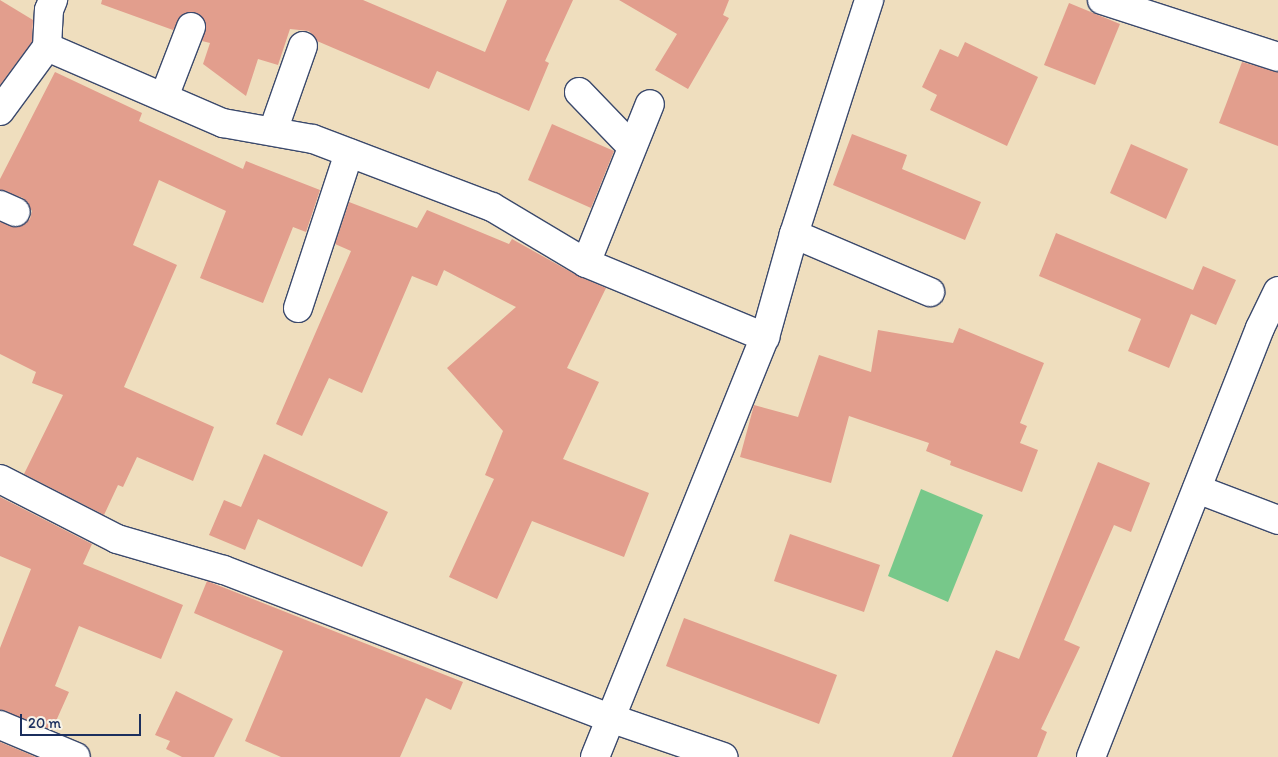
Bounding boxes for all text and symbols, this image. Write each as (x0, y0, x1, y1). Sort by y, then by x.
scale bar (22, 704, 144, 736)
text: 20 m (28, 714, 61, 732)

